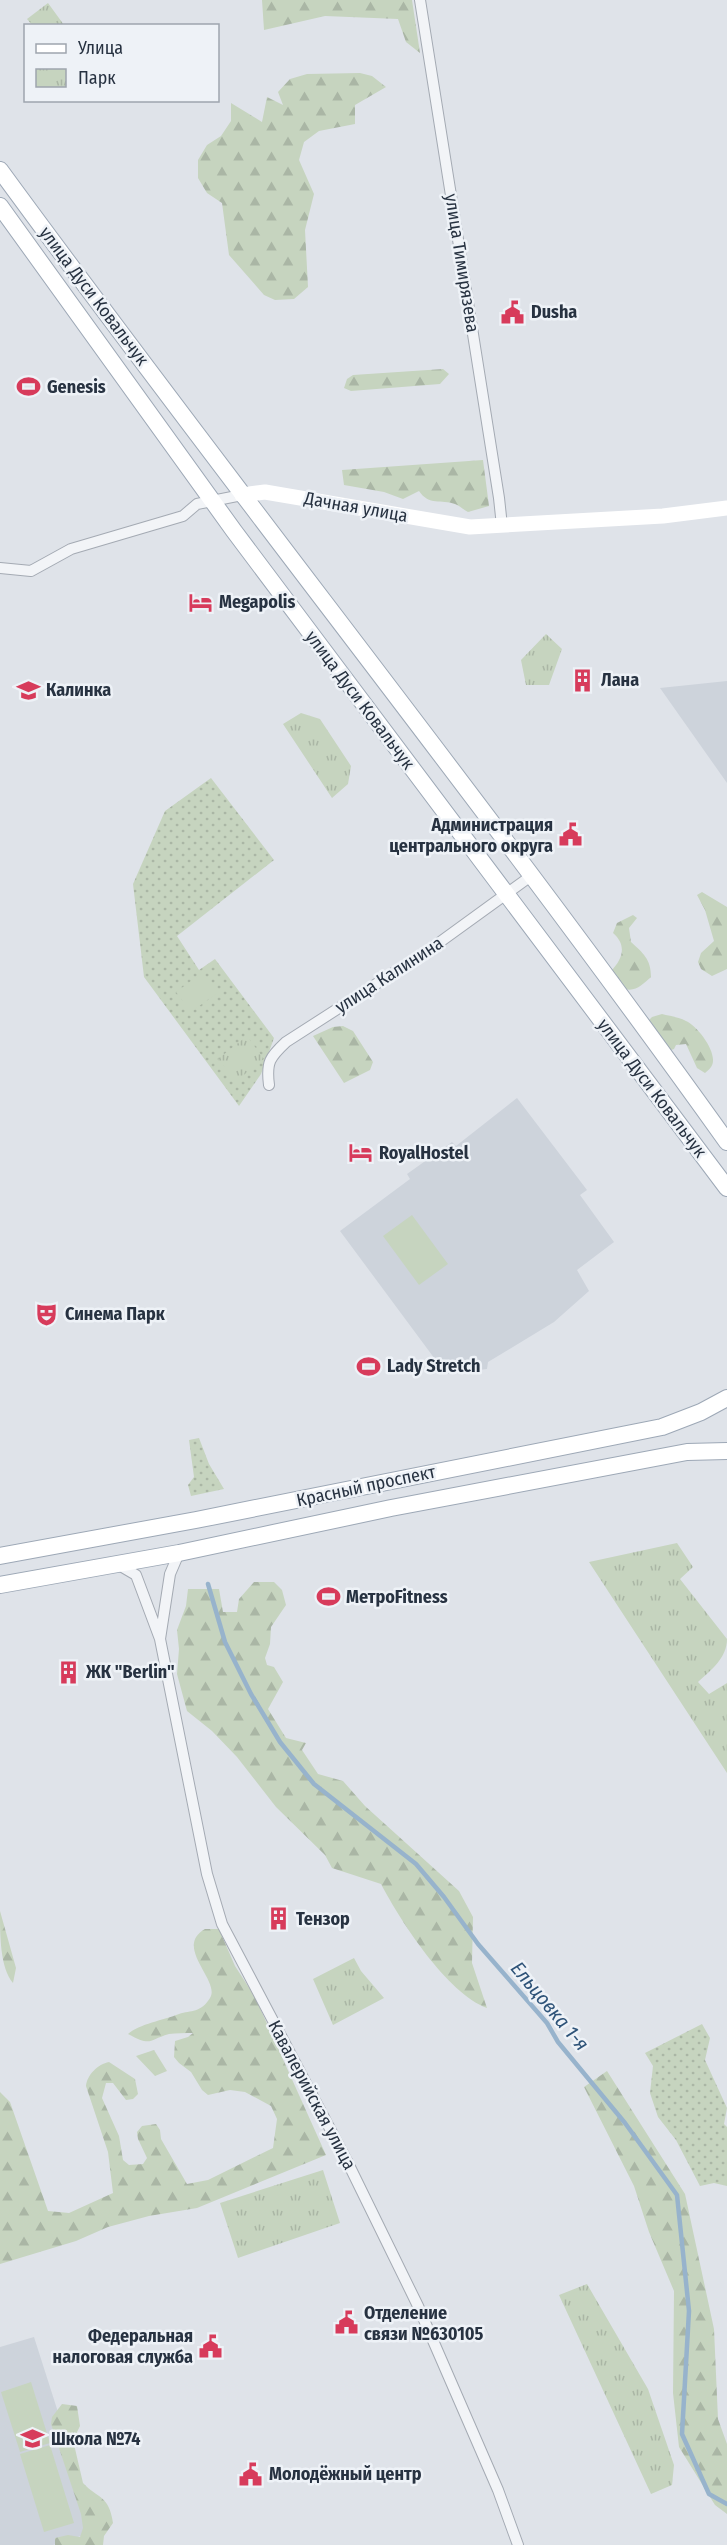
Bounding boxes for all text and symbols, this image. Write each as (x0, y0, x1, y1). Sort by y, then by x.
legend (24, 24, 219, 102)
text: Улица (77, 37, 123, 59)
text: Парк (78, 67, 116, 89)
street label: улица Тимирязева (440, 192, 484, 334)
street label: улица Дуси Ковальчук (35, 222, 154, 370)
public building icon: Dusha (500, 299, 526, 325)
place label: Dusha (531, 301, 577, 323)
sports icon: Genesis (16, 374, 42, 400)
place label: Genesis (47, 376, 106, 398)
street label: Дачная улица (302, 487, 409, 527)
hotel icon: Megapolis (188, 589, 214, 615)
place label: Megapolis (219, 591, 296, 613)
street label: улица Дуси Ковальчук (301, 626, 420, 774)
building icon: Лана (570, 667, 596, 693)
place label: Лана (601, 669, 639, 691)
school or university icon: Калинка (15, 677, 41, 703)
place label: Калинка (46, 679, 111, 701)
place label: Администрация центрального округа (389, 814, 553, 857)
public building icon: Администрация центрального округа (558, 822, 584, 848)
street label: улица Калинина (331, 932, 447, 1018)
street label: улица Дуси Ковальчук (593, 1014, 712, 1162)
hotel icon: RoyalHostel (348, 1140, 374, 1166)
place label: RoyalHostel (379, 1142, 469, 1164)
theatre icon: Синема Парк (34, 1301, 60, 1327)
place label: Синема Парк (65, 1303, 166, 1325)
sports icon: Lady Stretch (356, 1353, 382, 1379)
place label: Lady Stretch (387, 1355, 481, 1377)
street label: Красный проспект (295, 1460, 438, 1511)
sports icon: МетроFitness (315, 1584, 341, 1610)
place label: МетроFitness (346, 1586, 448, 1608)
building icon: ЖК "Berlin" (55, 1659, 81, 1685)
place label: ЖК "Berlin" (85, 1661, 175, 1683)
building icon: Тензор (265, 1906, 291, 1932)
place label: Тензор (296, 1908, 350, 1930)
water label: Ельцовка 1-я (506, 1957, 594, 2055)
street label: Кавалерийская улица (263, 2017, 361, 2174)
place label: Отделение связи №630105 (364, 2302, 484, 2345)
public building icon: Отделение связи №630105 (333, 2310, 359, 2336)
place label: Федеральная налоговая служба (53, 2325, 193, 2368)
public building icon: Федеральная налоговая служба (198, 2333, 224, 2359)
school or university icon: Школа №74 (20, 2426, 46, 2452)
place label: Школа №74 (51, 2428, 141, 2450)
public building icon: Молодёжный центр (238, 2461, 264, 2487)
place label: Молодёжный центр (269, 2463, 422, 2485)

